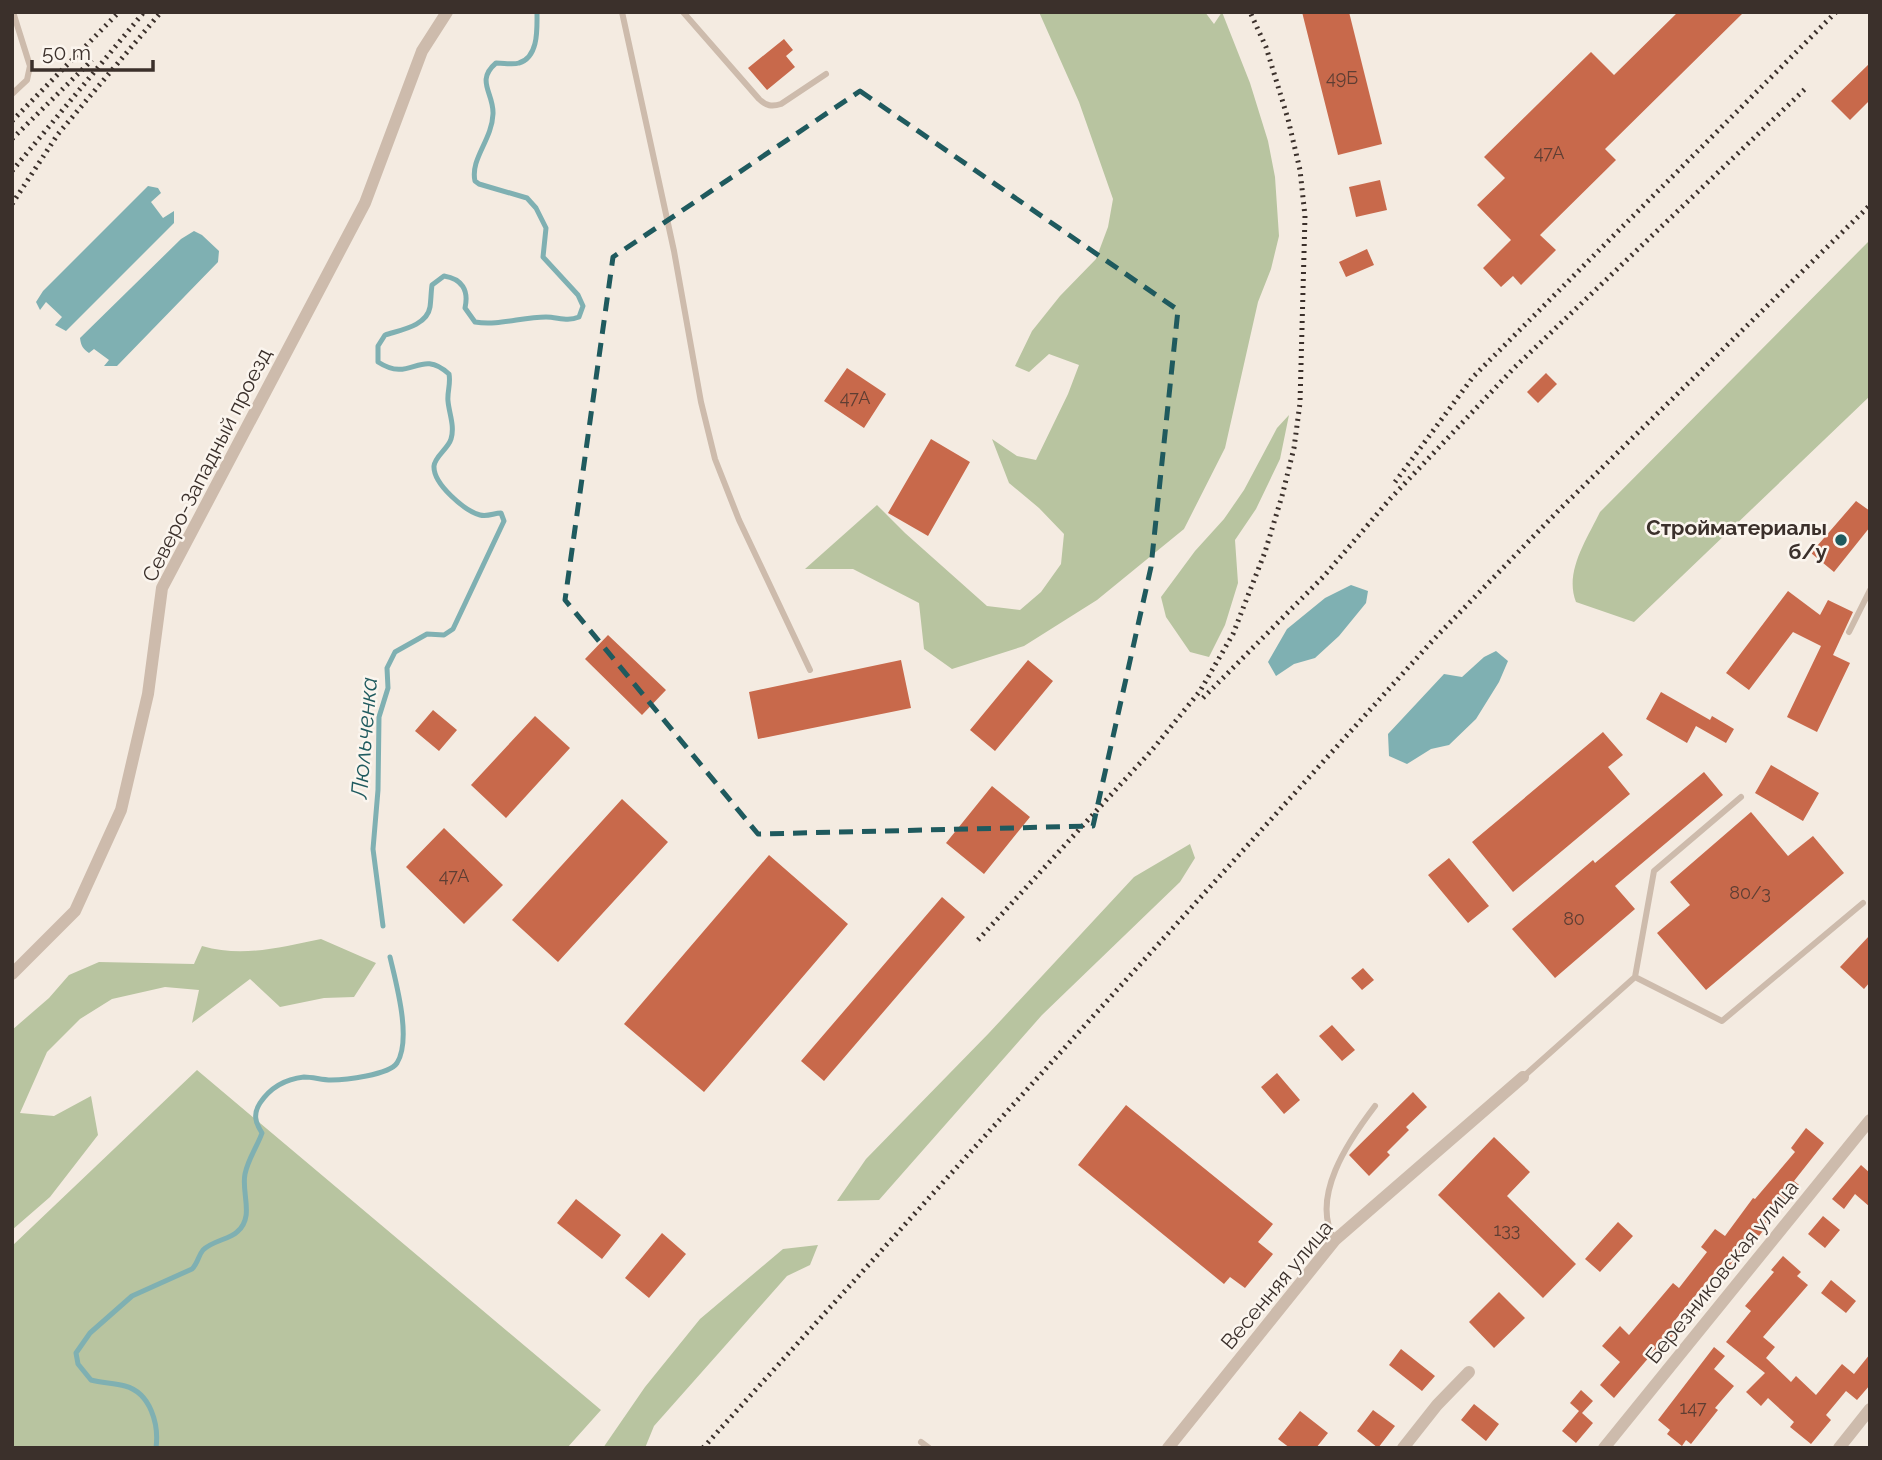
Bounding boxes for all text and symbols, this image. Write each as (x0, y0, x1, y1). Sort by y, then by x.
scale bar (32, 28, 152, 72)
text: 50 m (42, 40, 91, 65)
house number: 49Б (1326, 67, 1358, 88)
house number: 47А (1534, 142, 1564, 163)
street label: Северо-Западный проезд (137, 344, 276, 586)
house number: 47А (840, 387, 870, 408)
place label: Стройматериалы б/у (1646, 515, 1827, 564)
marker: Стройматериалы б/у (1833, 532, 1849, 548)
water label: Люльченка (345, 676, 382, 801)
house number: 47А (439, 865, 469, 886)
house number: 80/3 (1729, 882, 1771, 903)
house number: 80 (1563, 908, 1585, 929)
street label: Березниковская улица (1640, 1175, 1803, 1368)
street label: Весенняя улица (1215, 1215, 1338, 1354)
house number: 133 (1494, 1219, 1520, 1240)
house number: 147 (1679, 1397, 1707, 1418)

